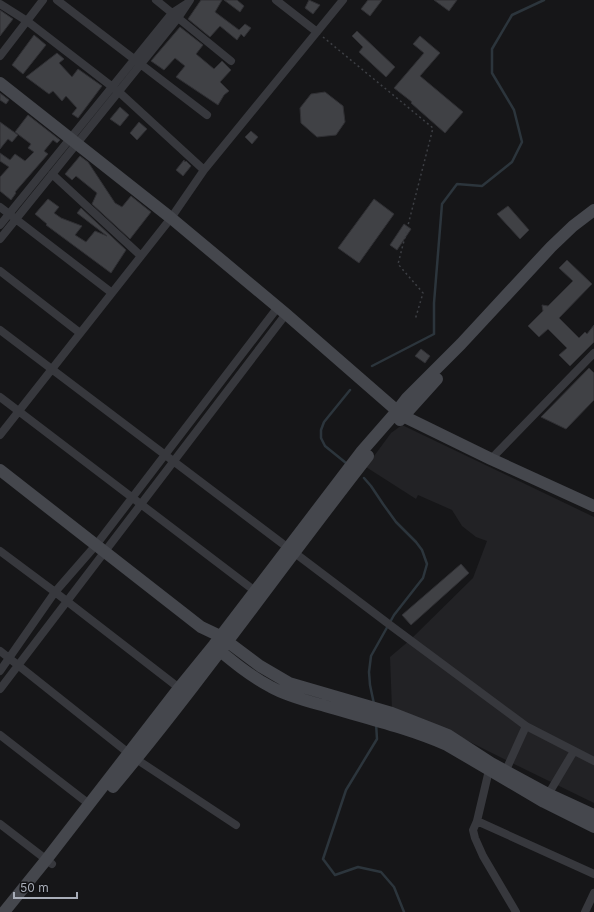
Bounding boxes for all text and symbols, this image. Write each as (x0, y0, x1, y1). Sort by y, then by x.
scale bar (14, 874, 77, 900)
text: 50 m (20, 880, 49, 895)

